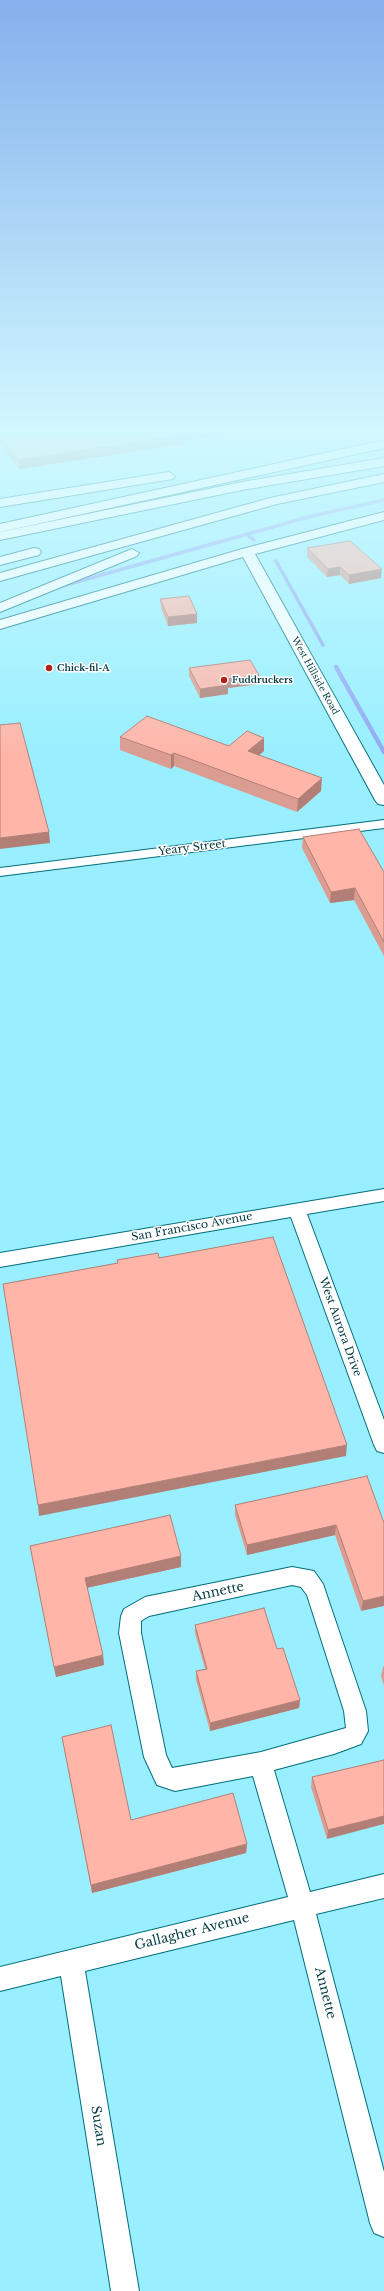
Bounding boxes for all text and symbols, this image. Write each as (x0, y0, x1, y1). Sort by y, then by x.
street label: West Hillside Road (289, 635, 341, 717)
marker: Chick-fil-A (44, 663, 54, 673)
place label: Chick-fil-A (57, 663, 110, 673)
marker: Fuddruckers (219, 675, 229, 685)
place label: Fuddruckers (232, 675, 293, 685)
street label: Yeary Street (158, 837, 226, 859)
street label: San Francisco Avenue (130, 1210, 254, 1244)
street label: West Aurora Drive (316, 1276, 364, 1378)
street label: Annette (191, 1579, 245, 1605)
street label: Gallagher Avenue (133, 1910, 251, 1954)
street label: Annette (311, 1966, 339, 2020)
street label: Suzan (87, 2105, 109, 2147)

